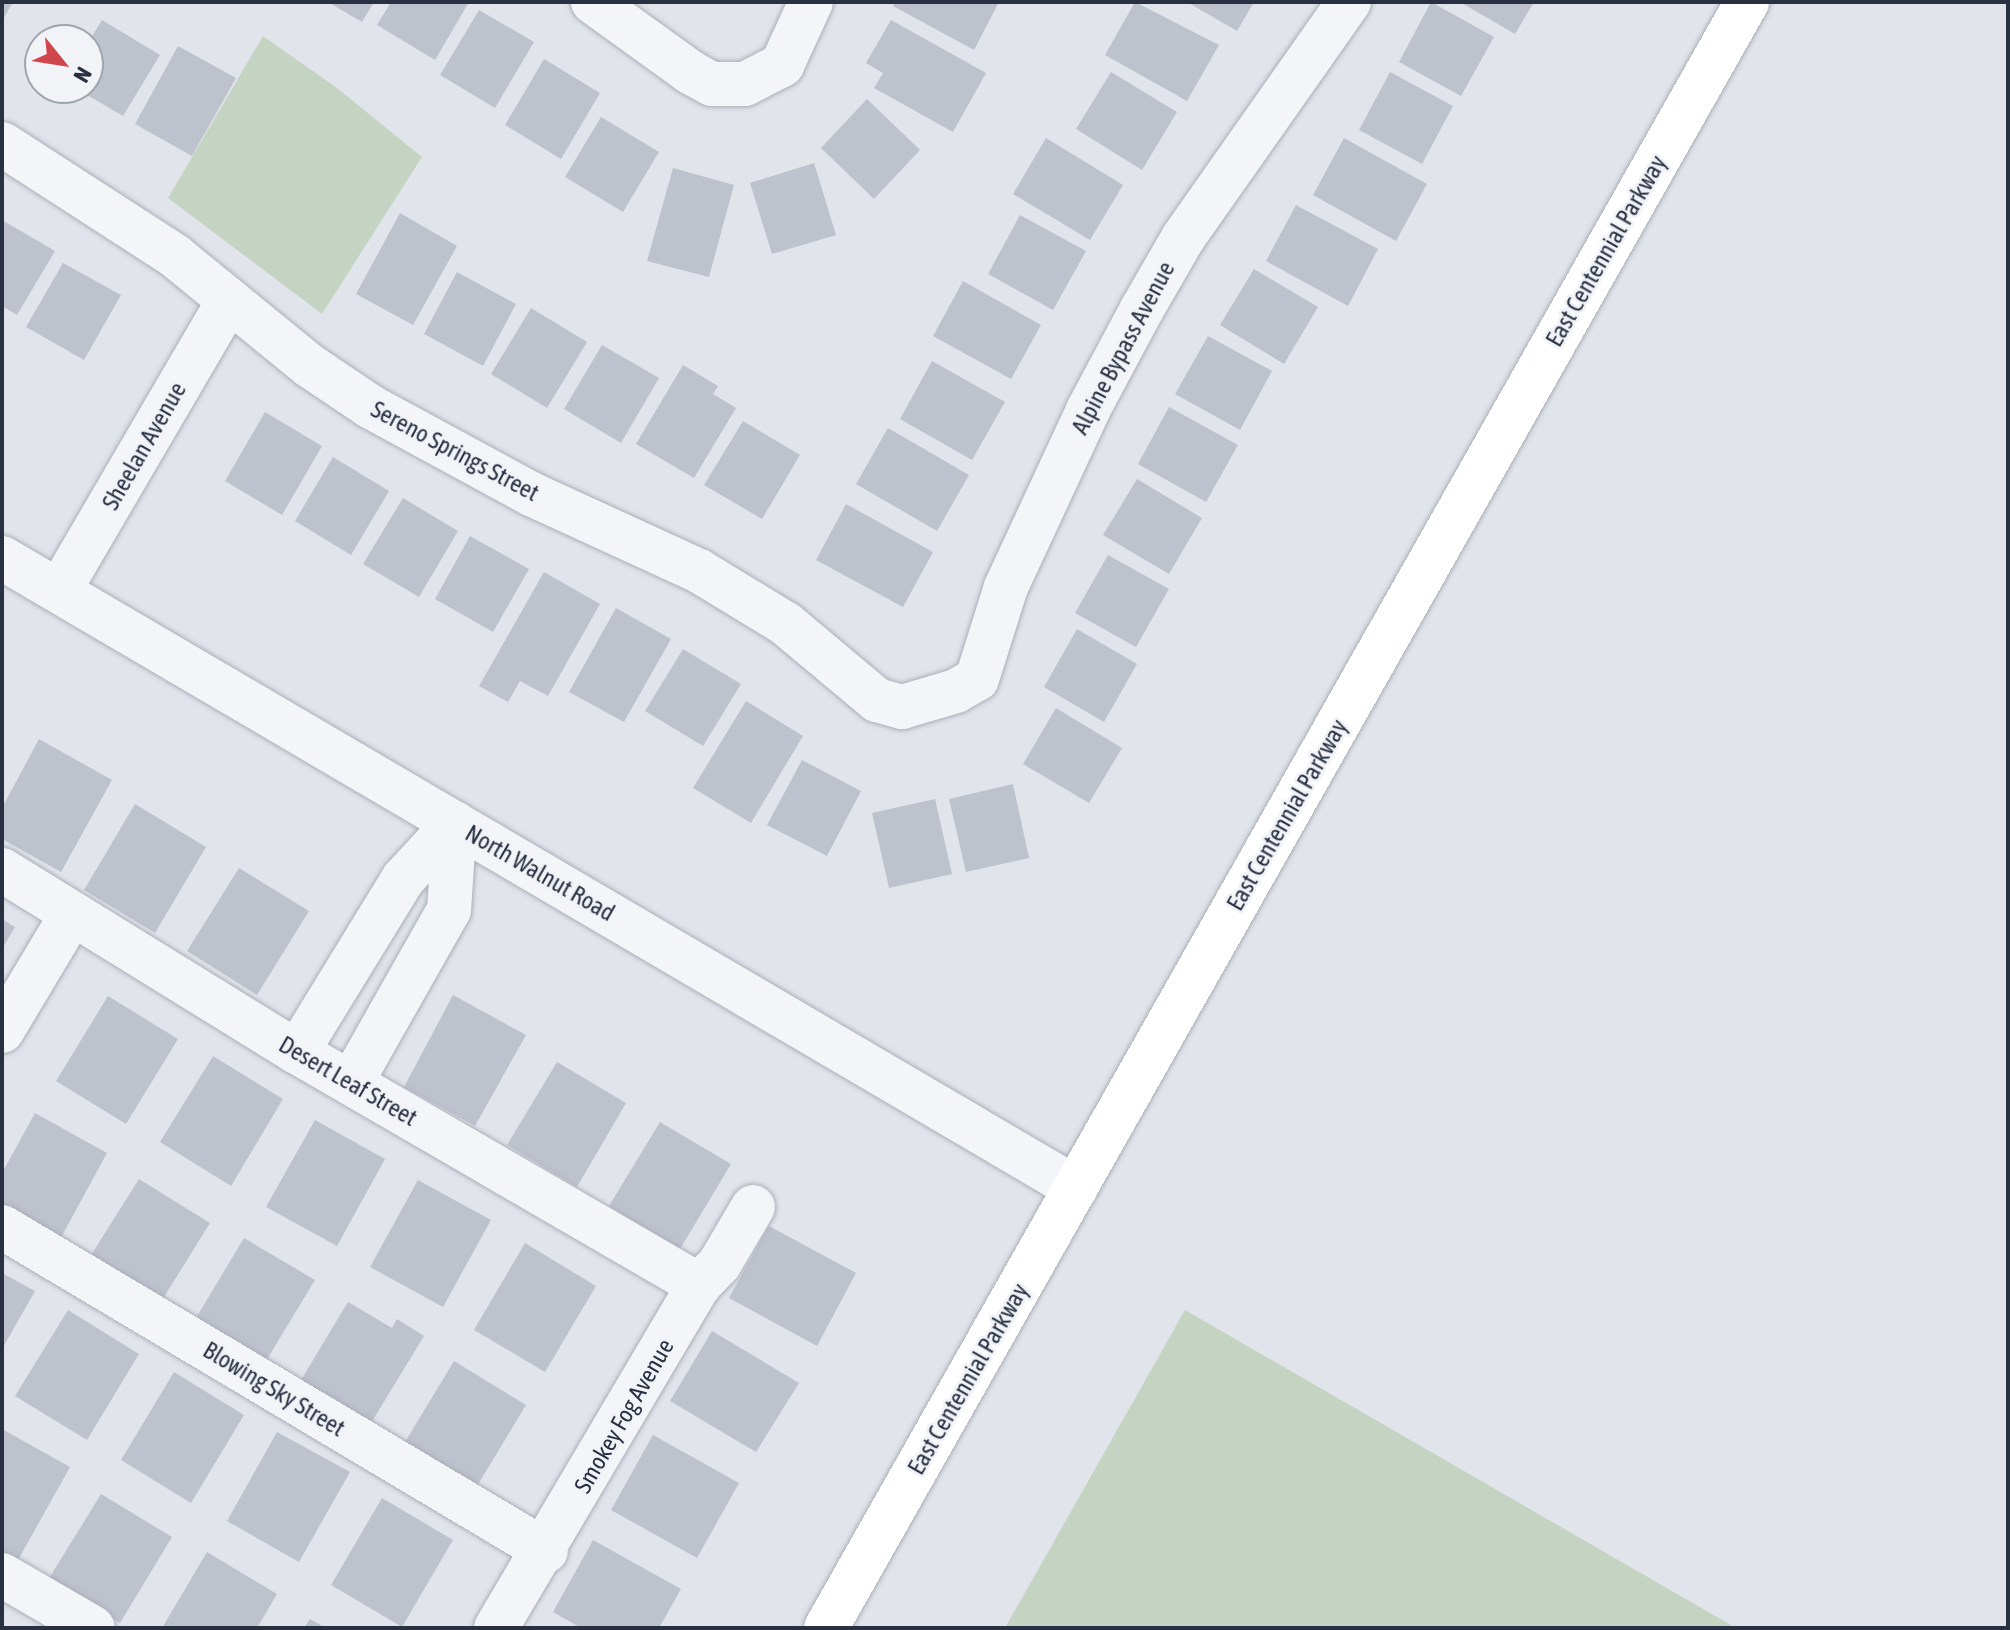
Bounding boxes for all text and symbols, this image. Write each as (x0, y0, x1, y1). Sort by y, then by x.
north arrow (24, 24, 104, 104)
text: N (69, 63, 98, 87)
street label: East Centennial Parkway (1540, 150, 1672, 352)
street label: Alpine Bypass Avenue (1065, 257, 1181, 439)
street label: Sheelan Avenue (96, 377, 192, 515)
street label: Sereno Springs Street (366, 395, 544, 507)
street label: East Centennial Parkway (1221, 714, 1353, 916)
street label: North Walnut Road (460, 819, 620, 927)
street label: Desert Leaf Street (274, 1030, 422, 1132)
street label: East Centennial Parkway (902, 1278, 1034, 1480)
street label: Smokey Fog Avenue (568, 1334, 680, 1498)
street label: Blowing Sky Street (198, 1335, 350, 1443)

